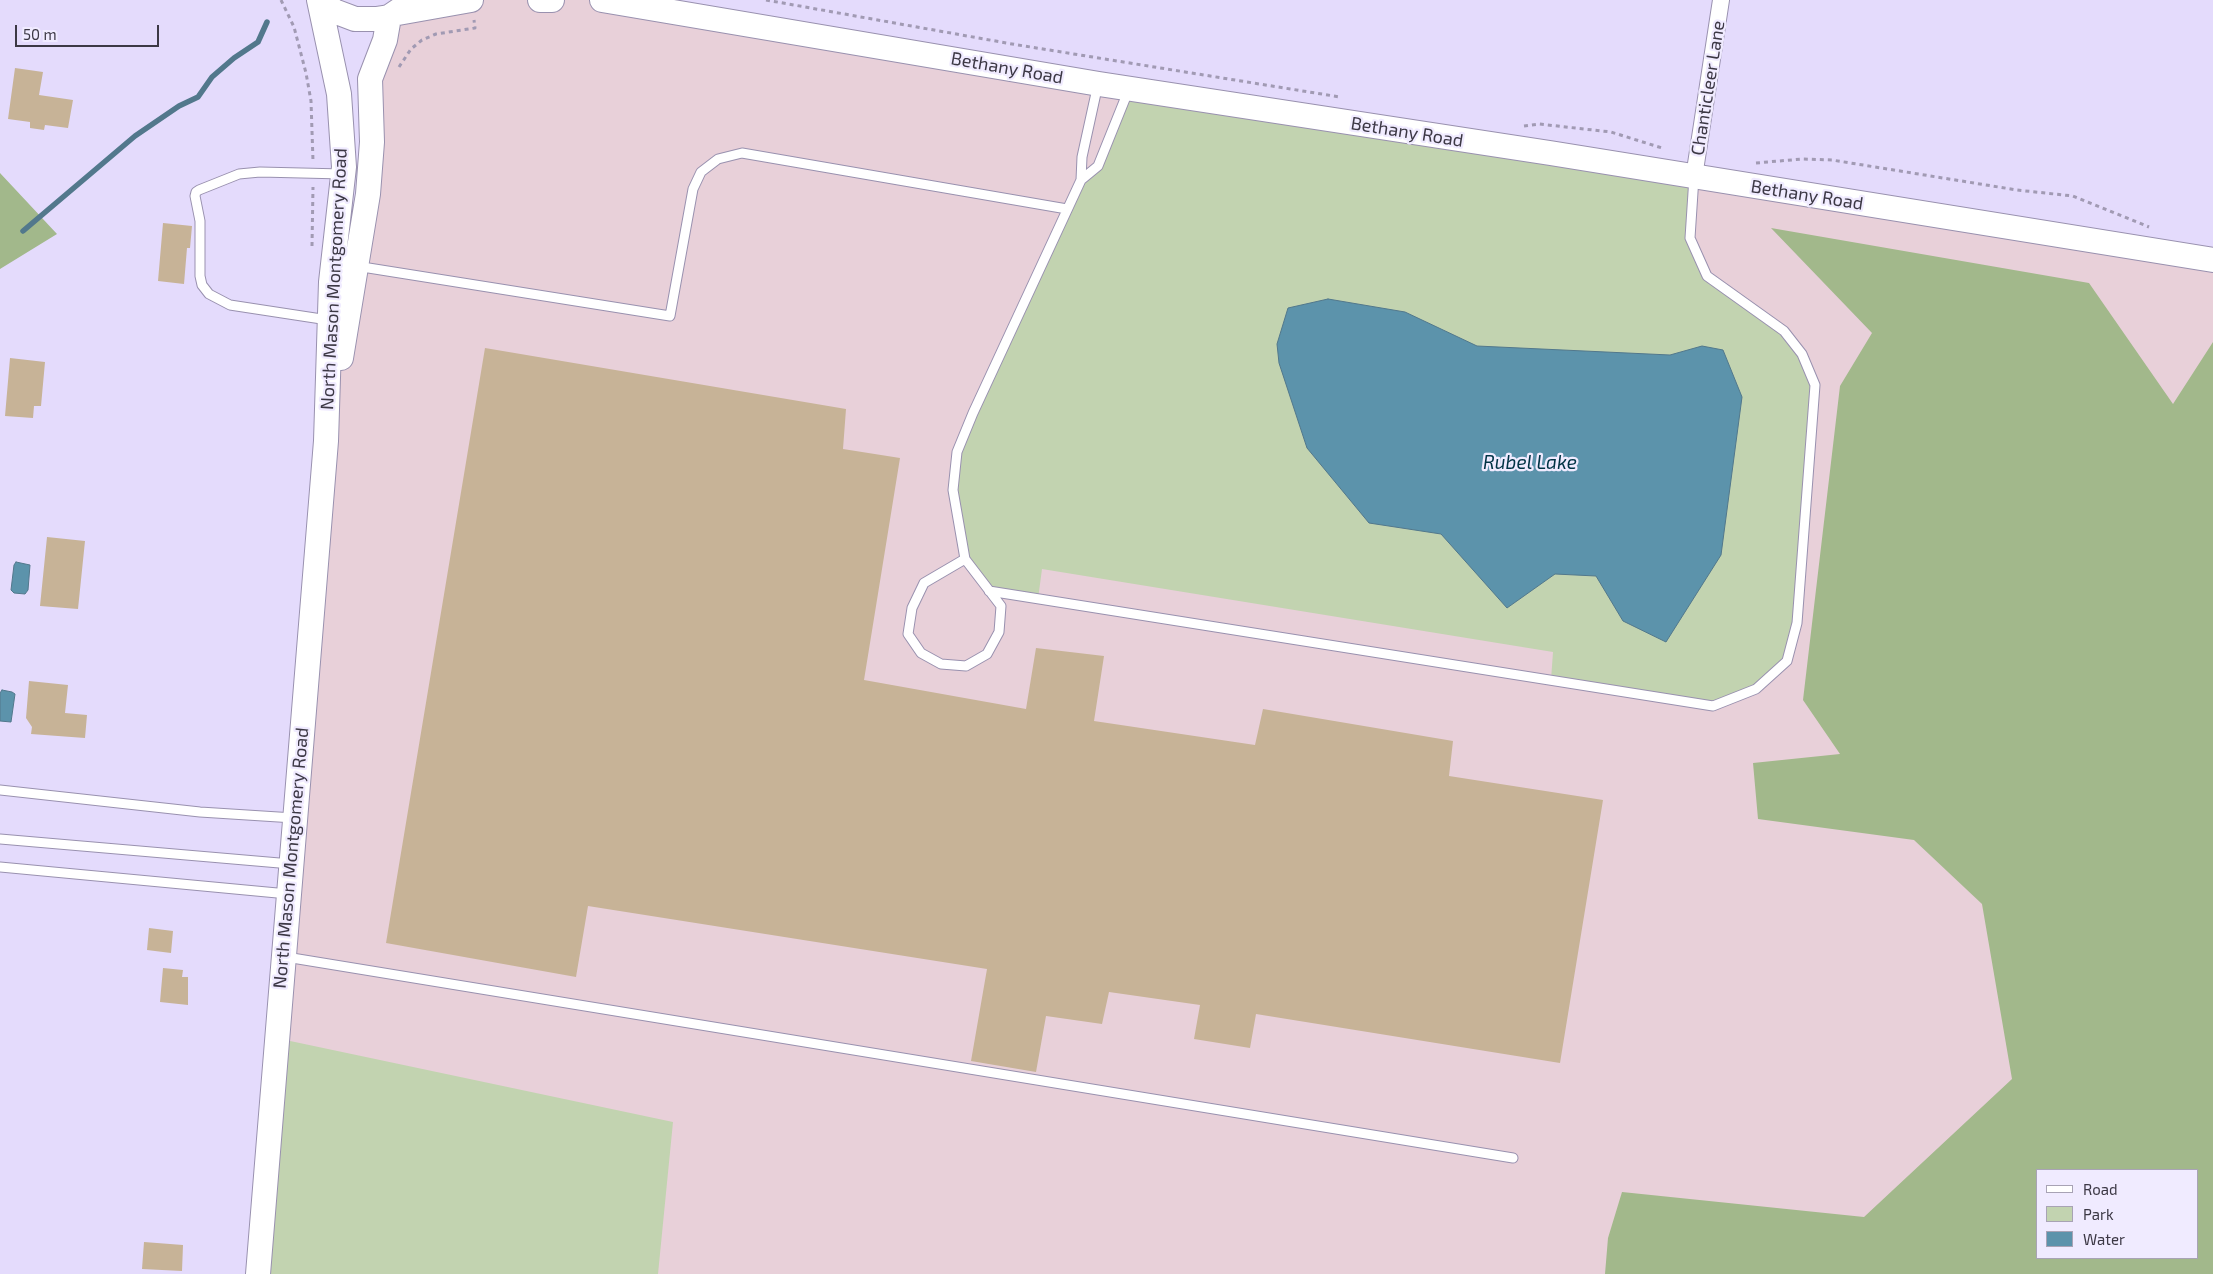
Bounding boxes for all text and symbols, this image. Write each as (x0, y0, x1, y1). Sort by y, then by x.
scale bar (18, 15, 161, 47)
street label: Chanticleer Lane (1687, 19, 1729, 157)
text: 50 m (23, 25, 57, 43)
street label: Bethany Road (949, 48, 1065, 88)
street label: Bethany Road (1349, 112, 1465, 152)
street label: North Mason Montgomery Road (316, 148, 352, 410)
street label: Bethany Road (1749, 175, 1865, 215)
water label: Rubel Lake (1483, 452, 1577, 474)
street label: North Mason Montgomery Road (269, 726, 313, 990)
legend (2036, 1169, 2198, 1259)
text: Road (2083, 1180, 2118, 1198)
text: Park (2083, 1205, 2114, 1223)
text: Water (2083, 1230, 2125, 1248)

